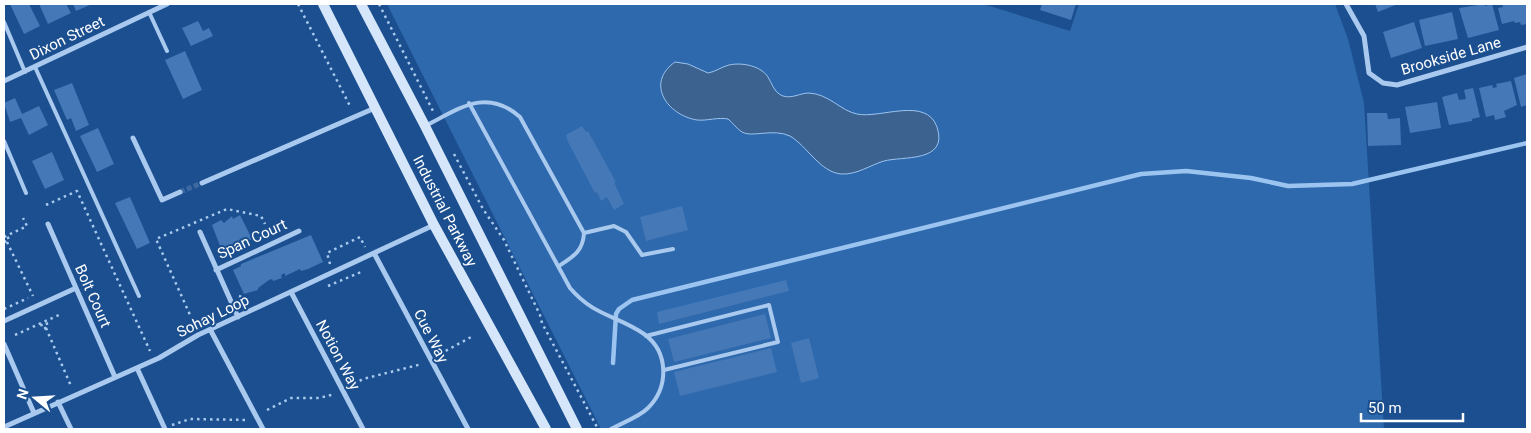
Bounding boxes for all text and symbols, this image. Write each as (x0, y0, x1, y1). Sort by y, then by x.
street label: Dixon Street (27, 12, 107, 64)
street label: Brookside Lane (1399, 33, 1503, 79)
street label: Industrial Parkway (409, 152, 481, 270)
street label: Span Court (214, 215, 290, 263)
street label: Bolt Court (71, 262, 115, 330)
street label: Sohay Loop (174, 291, 252, 341)
street label: Cue Way (410, 306, 452, 366)
street label: Notion Way (312, 317, 364, 393)
north arrow (10, 373, 60, 423)
text: N (13, 387, 32, 401)
scale bar (1361, 390, 1464, 422)
text: 50 m (1368, 399, 1402, 417)

